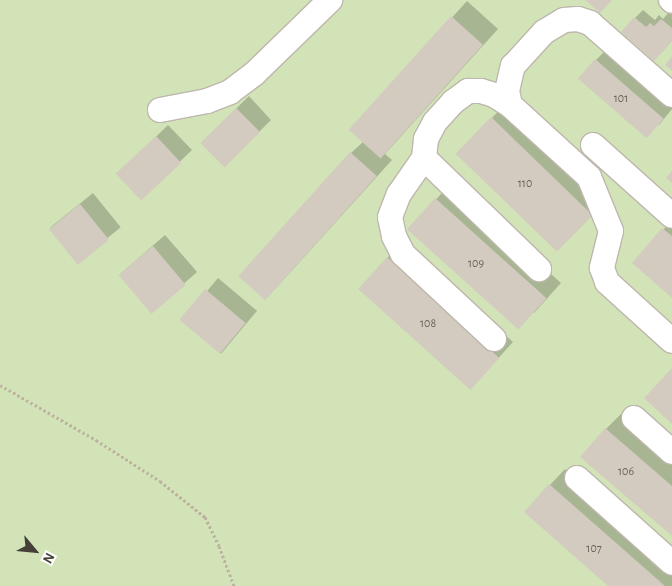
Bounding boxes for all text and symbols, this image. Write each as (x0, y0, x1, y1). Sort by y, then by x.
house number: 101 (614, 92, 628, 106)
house number: 110 (518, 177, 532, 191)
house number: 109 (468, 257, 484, 271)
house number: 108 (420, 317, 436, 331)
house number: 106 (618, 465, 634, 479)
north arrow (10, 526, 60, 576)
house number: 107 (586, 542, 602, 556)
text: N (40, 550, 57, 566)

